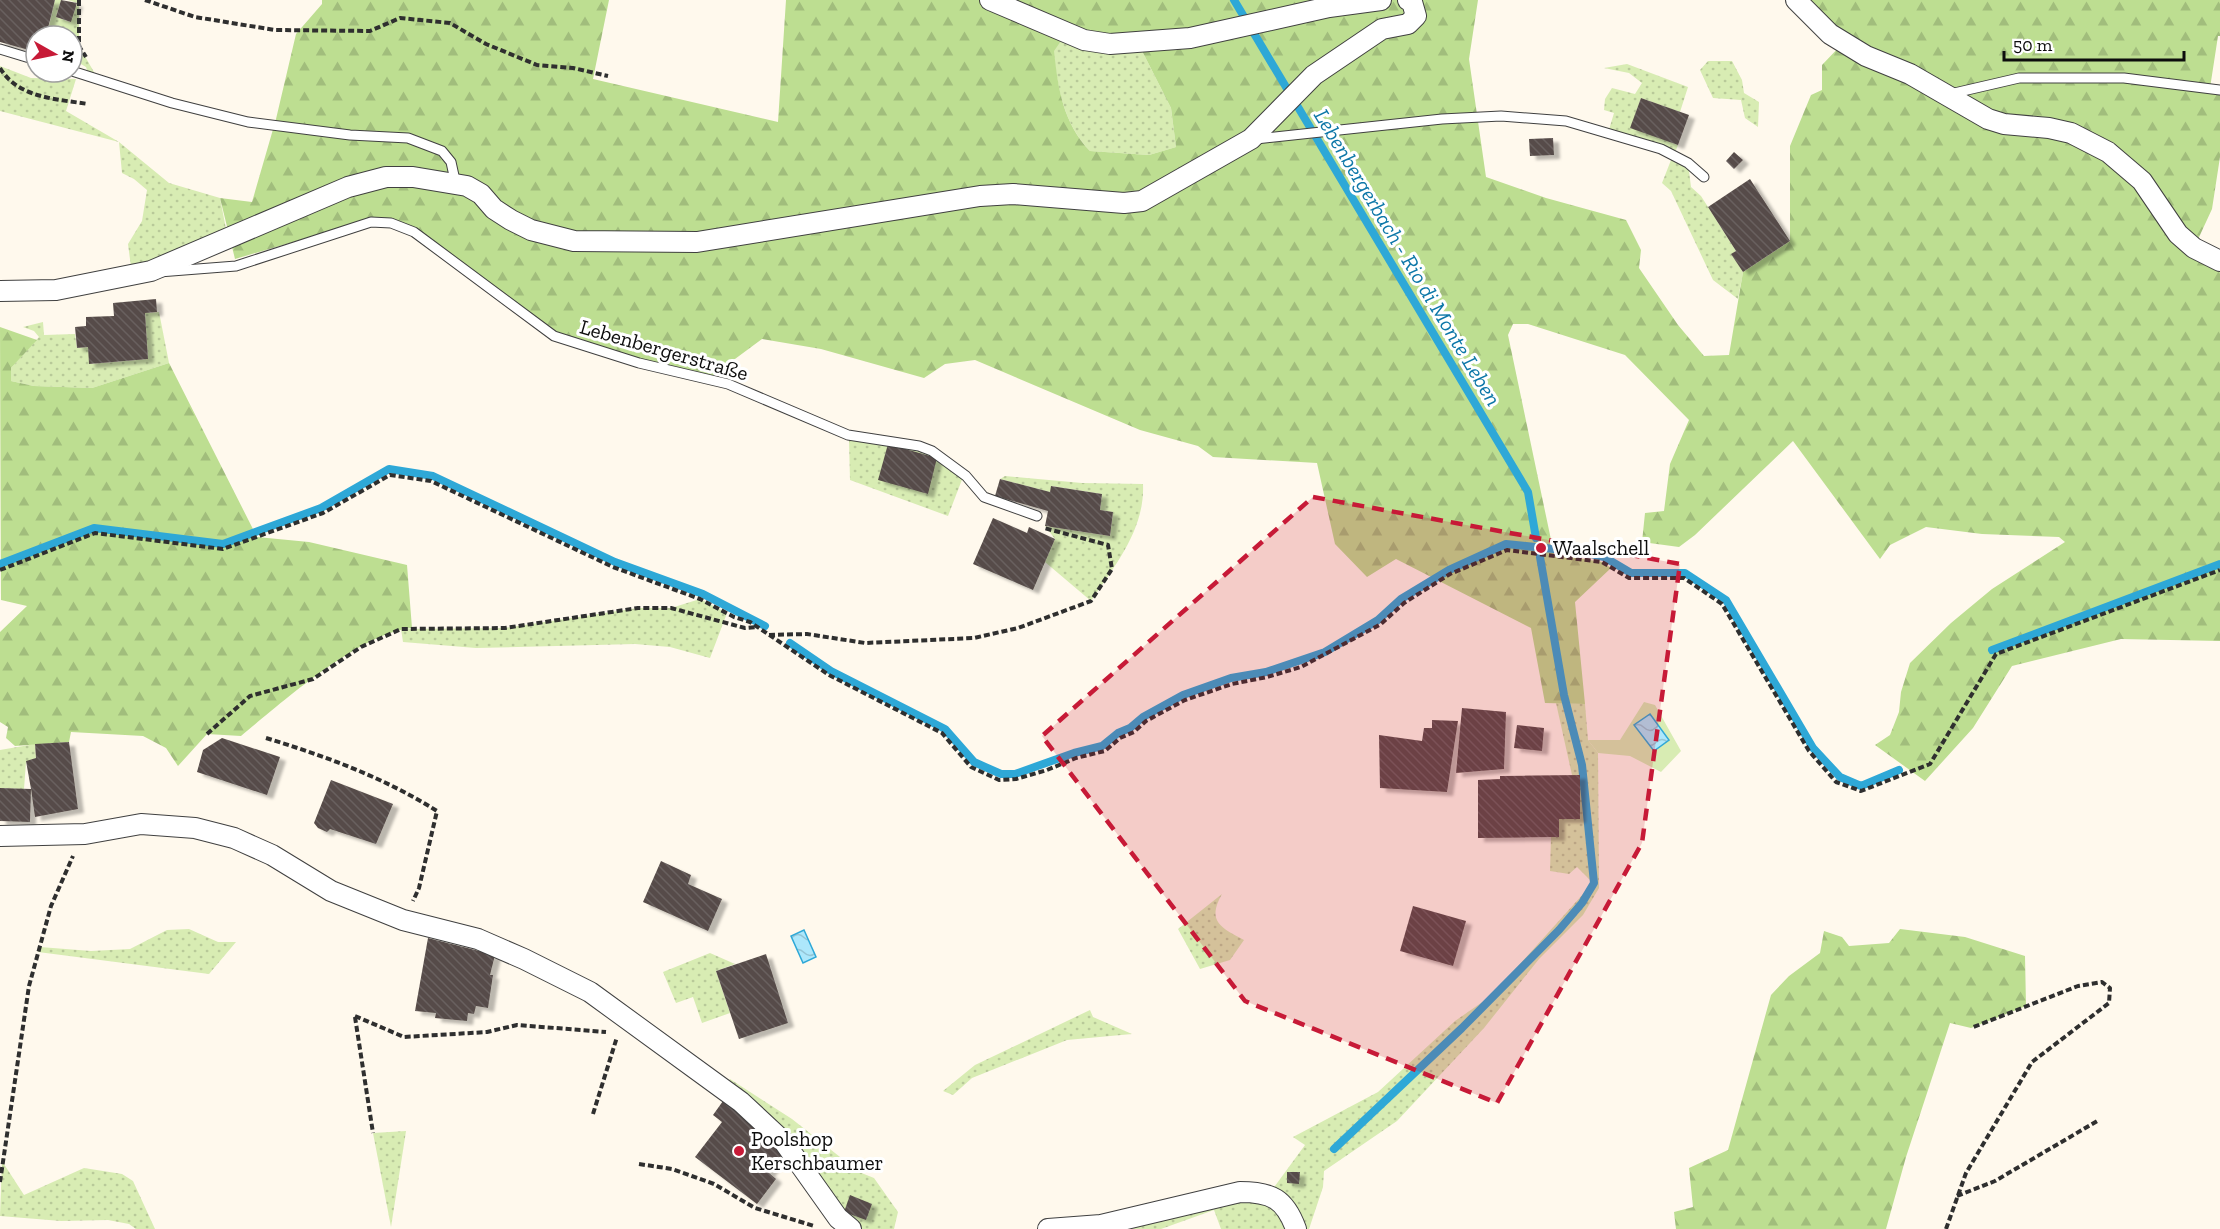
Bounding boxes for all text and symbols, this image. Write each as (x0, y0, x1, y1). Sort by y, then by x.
north arrow (24, 24, 84, 84)
scale bar (2004, 24, 2184, 62)
text: 50 m (2013, 34, 2053, 56)
text: N (58, 49, 79, 64)
water label: Lebenbergerbach - Rio di Monte Leben (1308, 104, 1507, 411)
street label: Lebenbergerstraße (577, 314, 751, 386)
place label: Waalschell (1553, 535, 1650, 560)
marker: Waalschell (1534, 541, 1548, 555)
place label: Poolshop Kerschbaumer (751, 1126, 883, 1175)
marker: Poolshop Kerschbaumer (732, 1144, 746, 1158)

